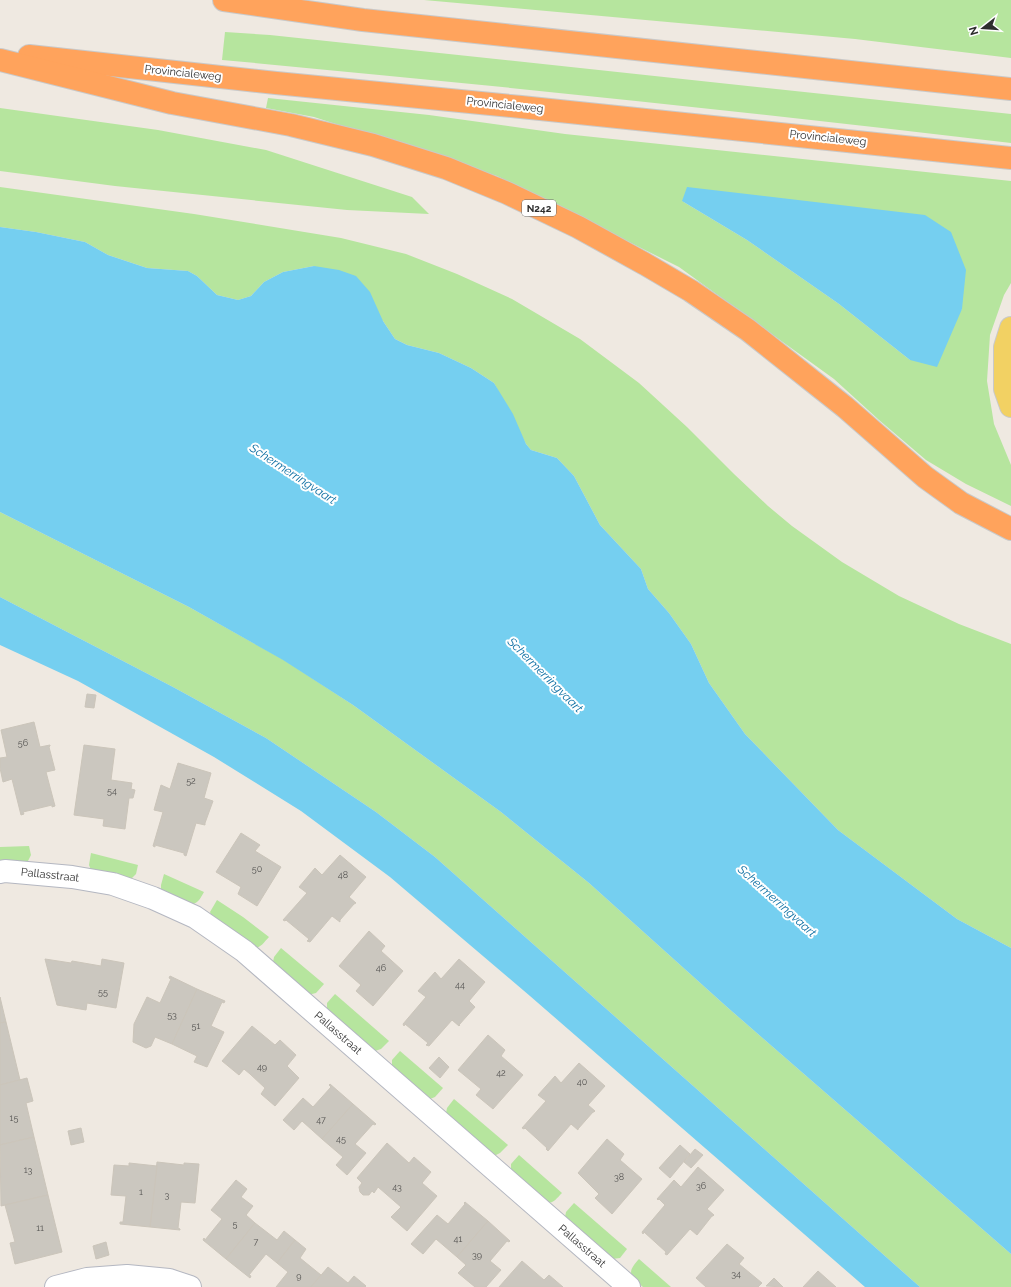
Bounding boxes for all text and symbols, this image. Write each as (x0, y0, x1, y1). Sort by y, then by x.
north arrow (963, 8, 1003, 48)
text: N (966, 25, 981, 37)
street label: Provincialeweg (144, 62, 222, 84)
street label: Provincialeweg (466, 94, 544, 116)
street label: Provincialeweg (789, 127, 867, 149)
road number: N242 (522, 200, 556, 216)
water label: Schermerringvaart (246, 440, 339, 507)
water label: Schermerringvaart (504, 634, 585, 715)
house number: 56 (18, 738, 29, 748)
house number: 52 (186, 776, 196, 786)
house number: 54 (107, 786, 117, 796)
water label: Schermerringvaart (734, 862, 819, 940)
house number: 50 (252, 864, 263, 874)
street label: Pallasstraat (20, 865, 80, 885)
house number: 48 (338, 870, 348, 880)
house number: 46 (376, 963, 387, 973)
house number: 44 (455, 980, 465, 990)
house number: 55 (98, 987, 108, 997)
street label: Pallasstraat (312, 1009, 365, 1057)
house number: 53 (167, 1010, 177, 1020)
house number: 51 (192, 1021, 201, 1031)
house number: 49 (257, 1062, 267, 1072)
house number: 42 (496, 1068, 506, 1078)
house number: 40 (577, 1077, 588, 1087)
house number: 15 (10, 1113, 18, 1123)
house number: 47 (316, 1115, 326, 1125)
house number: 45 (336, 1134, 346, 1144)
house number: 13 (24, 1165, 33, 1175)
house number: 38 (614, 1172, 624, 1182)
house number: 36 (696, 1181, 707, 1191)
house number: 43 (392, 1182, 402, 1192)
house number: 1 (139, 1187, 143, 1197)
house number: 3 (165, 1190, 170, 1200)
house number: 5 (233, 1219, 238, 1229)
street label: Pallasstraat (556, 1222, 609, 1270)
house number: 11 (36, 1223, 44, 1233)
house number: 41 (454, 1234, 463, 1244)
house number: 7 (254, 1237, 259, 1247)
house number: 39 (472, 1250, 482, 1260)
house number: 34 (731, 1269, 741, 1279)
house number: 9 (296, 1271, 302, 1281)

